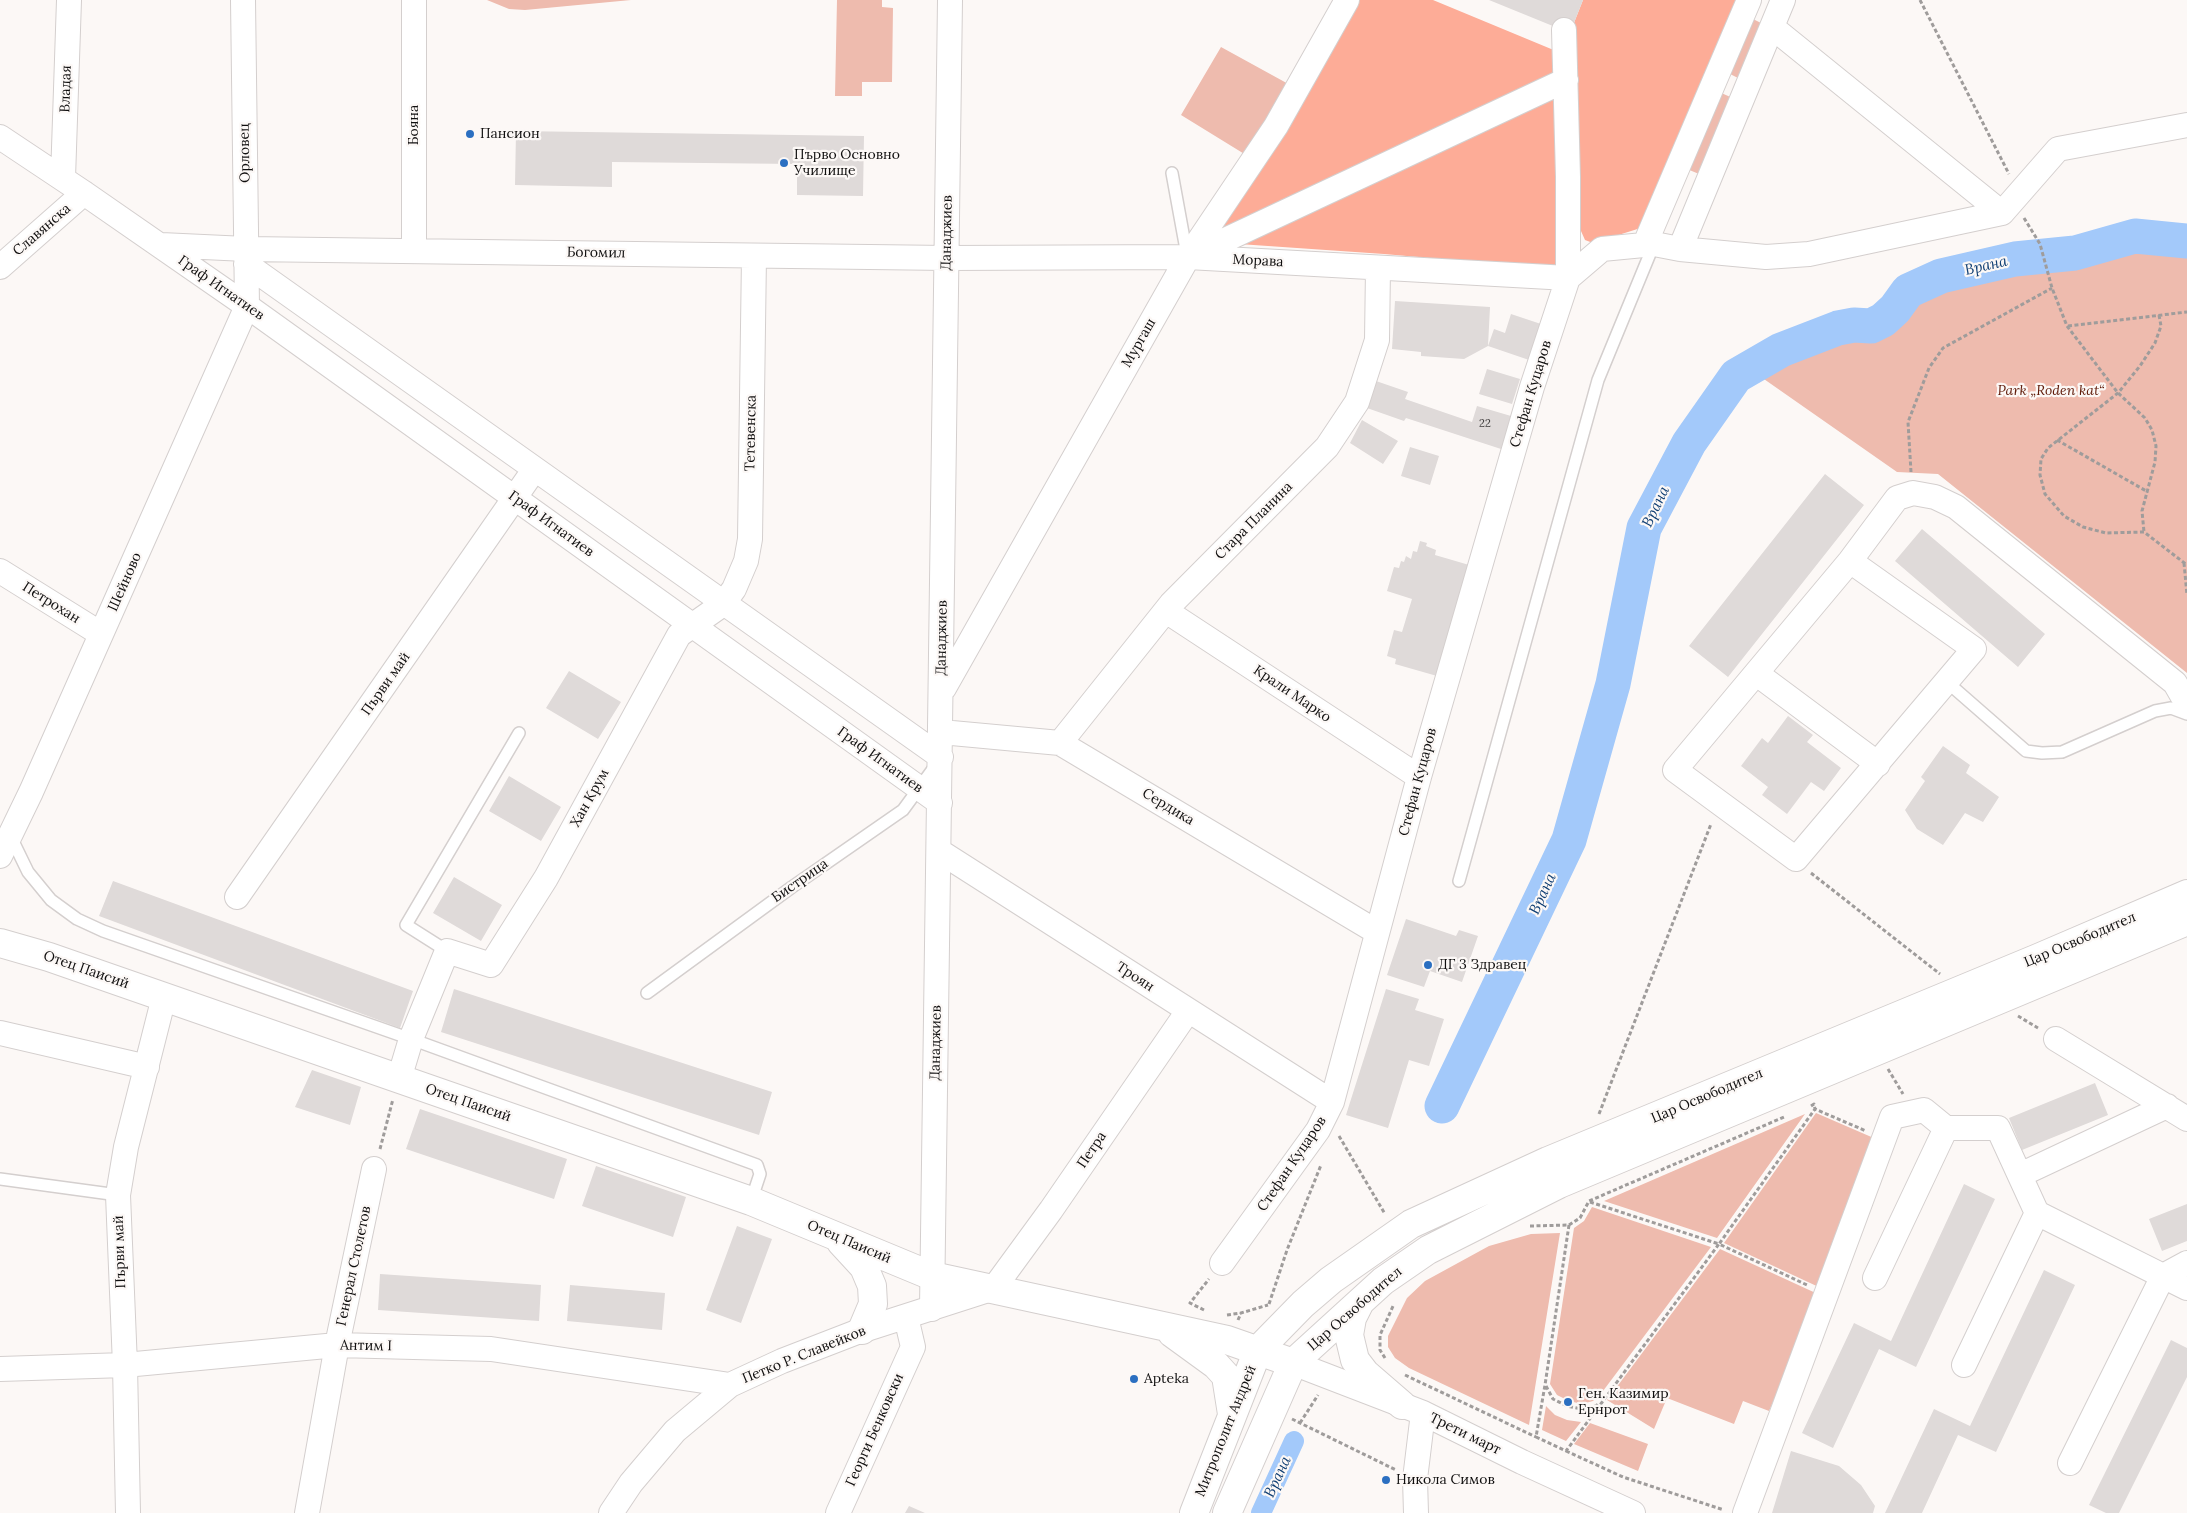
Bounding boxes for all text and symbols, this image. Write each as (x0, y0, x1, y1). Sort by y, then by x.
street label: Владая (57, 65, 75, 113)
street label: Бояна (406, 105, 422, 145)
street label: Орловец (236, 123, 254, 183)
place label: Пансион (480, 126, 540, 142)
marker: Пансион (464, 128, 476, 140)
place label: Първо Основно Училище (794, 147, 900, 180)
marker: Първо Основно Училище (778, 157, 790, 169)
street label: Данаджиев (938, 195, 956, 271)
street label: Славянска (10, 200, 74, 260)
street label: Богомил (567, 244, 625, 262)
street label: Морава (1232, 251, 1284, 271)
street label: Граф Игнатиев (175, 252, 267, 324)
water label: Врана (1963, 252, 2009, 280)
street label: Мургаш (1118, 316, 1160, 370)
street label: Стефан Куцаров (1507, 338, 1555, 450)
park label: Park „Roden kat“ (1997, 383, 2105, 399)
street label: Тетевенска (742, 395, 760, 471)
house number: 22 (1479, 417, 1491, 431)
street label: Стара Планина (1212, 479, 1296, 563)
water label: Врана (1638, 484, 1674, 530)
street label: Граф Игнатиев (505, 487, 597, 561)
street label: Шейново (105, 550, 145, 614)
street label: Петрохан (19, 579, 83, 627)
street label: Данаджиев (933, 600, 951, 676)
street label: Първи май (358, 649, 414, 719)
street label: Крали Марко (1250, 662, 1334, 726)
street label: Граф Игнатиев (834, 723, 926, 797)
street label: Стефан Куцаров (1396, 726, 1440, 838)
street label: Хан Крум (567, 766, 613, 830)
street label: Сердика (1139, 785, 1197, 829)
street label: Бистрица (769, 856, 831, 906)
water label: Врана (1526, 871, 1560, 917)
street label: Цар Освободител (2022, 909, 2138, 971)
street label: Отец Паисий (41, 947, 131, 993)
place label: ДГ 3 Здравец (1438, 957, 1526, 973)
street label: Троян (1113, 959, 1157, 995)
marker: ДГ 3 Здравец (1422, 959, 1434, 971)
street label: Данаджиев (927, 1005, 945, 1081)
street label: Цар Освободител (1649, 1065, 1765, 1127)
street label: Отец Паисий (423, 1080, 513, 1126)
street label: Стефан Куцаров (1254, 1113, 1330, 1215)
street label: Петра (1074, 1129, 1110, 1171)
street label: Генерал Столетов (333, 1204, 375, 1328)
street label: Първи май (110, 1215, 130, 1289)
street label: Отец Паисий (805, 1217, 893, 1267)
street label: Цар Освободител (1304, 1263, 1406, 1355)
street label: Петко Р. Славейков (740, 1323, 868, 1387)
street label: Антим I (340, 1337, 392, 1355)
street label: Митрополит Андрей (1192, 1363, 1260, 1499)
street label: Георги Бенковски (843, 1371, 907, 1489)
place label: Apteka (1144, 1371, 1189, 1387)
marker: Apteka (1128, 1373, 1140, 1385)
place label: Ген. Казимир Ернрот (1578, 1386, 1669, 1418)
marker: Ген. Казимир Ернрот (1562, 1396, 1574, 1408)
street label: Трети март (1427, 1410, 1503, 1458)
water label: Врана (1261, 1454, 1295, 1500)
place label: Никола Симов (1396, 1472, 1495, 1488)
marker: Никола Симов (1380, 1474, 1392, 1486)

